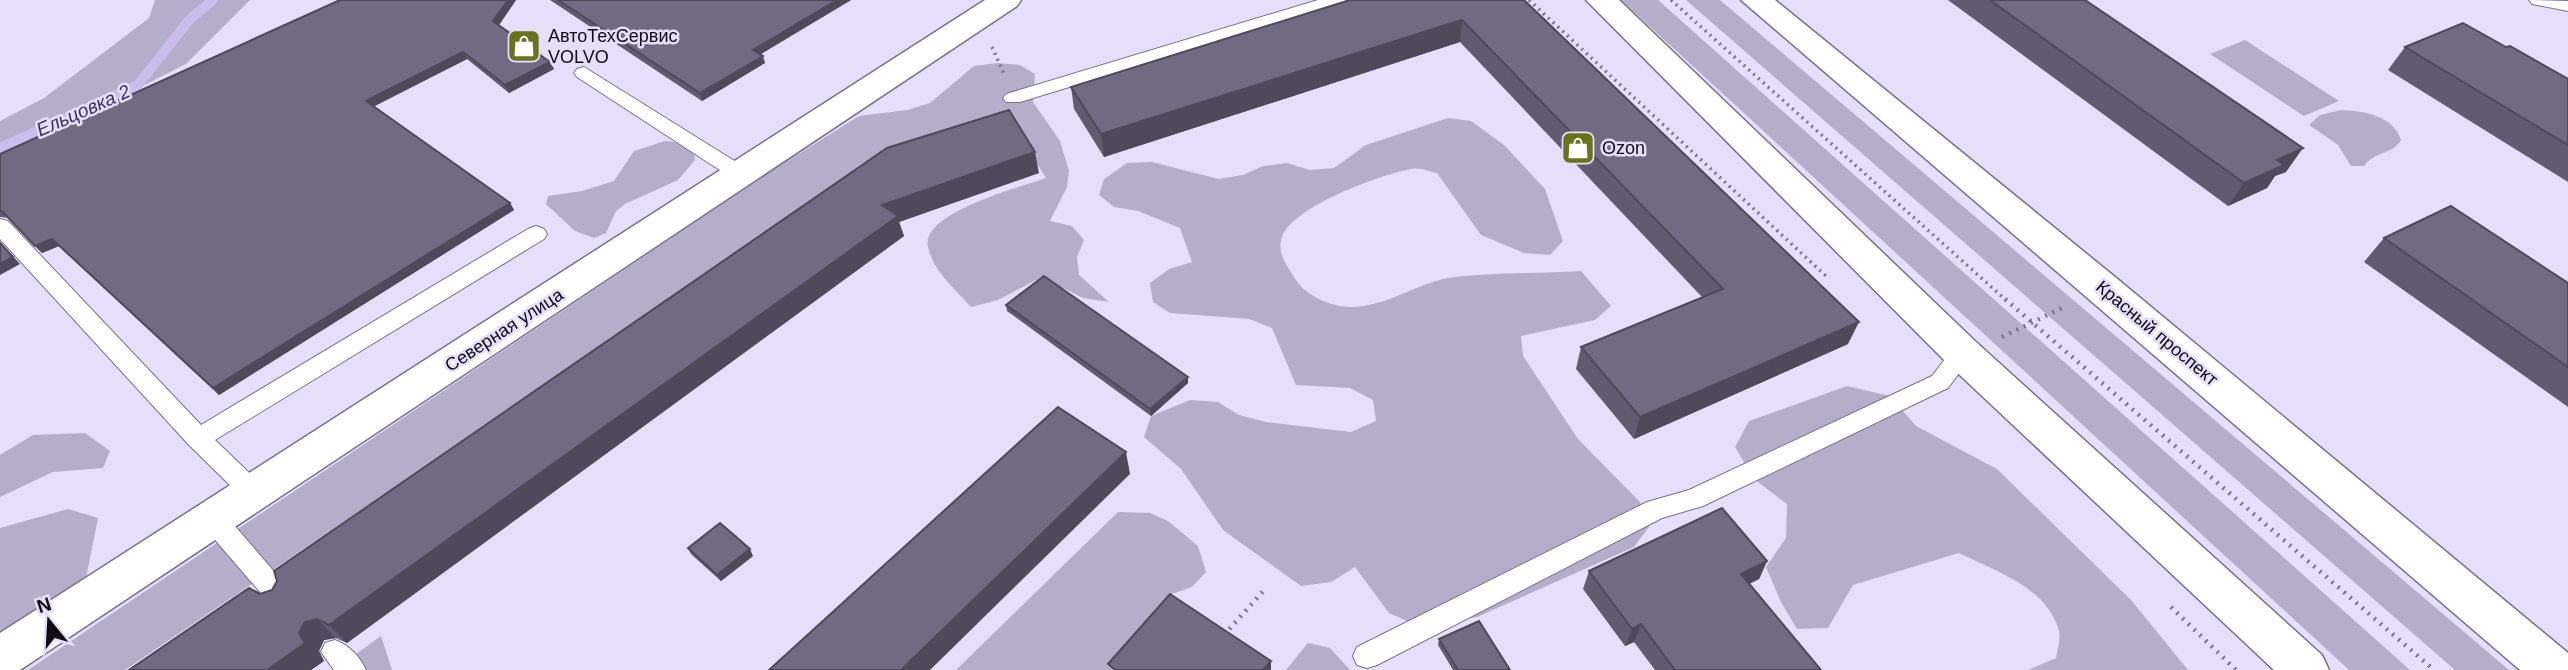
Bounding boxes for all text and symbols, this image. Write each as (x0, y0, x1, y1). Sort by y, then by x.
place label: АвтоТехСервис VOLVO (548, 26, 677, 67)
shop icon: АвтоТехСервис VOLVO (505, 27, 543, 65)
water label: Ельцовка 2 (33, 80, 134, 140)
shop icon: Ozon (1559, 129, 1597, 167)
place label: Ozon (1602, 138, 1645, 158)
street label: Красный проспект (2092, 276, 2222, 390)
street label: Северная улица (441, 284, 568, 376)
north arrow (14, 586, 84, 656)
text: N (34, 593, 54, 617)

